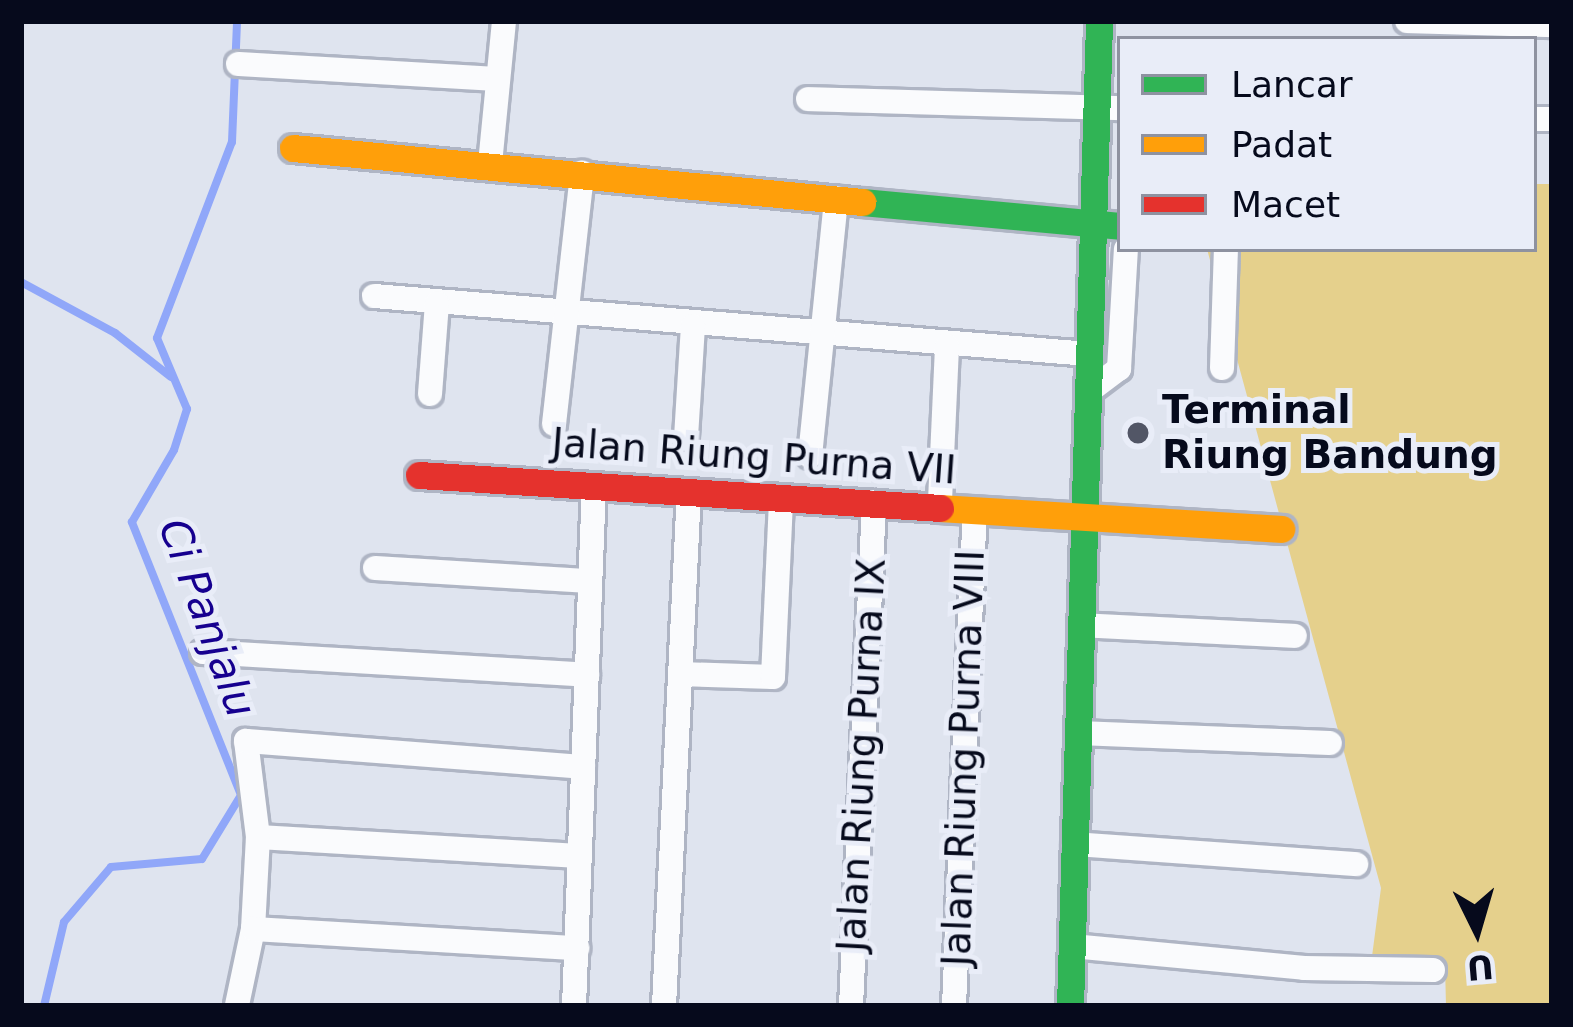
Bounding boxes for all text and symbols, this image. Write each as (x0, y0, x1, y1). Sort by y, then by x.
legend (1117, 36, 1537, 252)
text: Lancar (1231, 64, 1353, 105)
text: Padat (1231, 124, 1332, 165)
text: Macet (1231, 184, 1340, 225)
place label: Terminal Riung Bandung (1162, 388, 1498, 479)
street label: Jalan Riung Purna VII (550, 420, 958, 494)
marker: Terminal Riung Bandung (1125, 420, 1151, 446)
water label: Ci Panjalu (148, 512, 266, 724)
street label: Jalan Riung Purna VIII (933, 549, 995, 967)
street label: Jalan Riung Purna IX (828, 557, 896, 953)
north arrow (1417, 871, 1537, 991)
text: U (1465, 947, 1495, 988)

